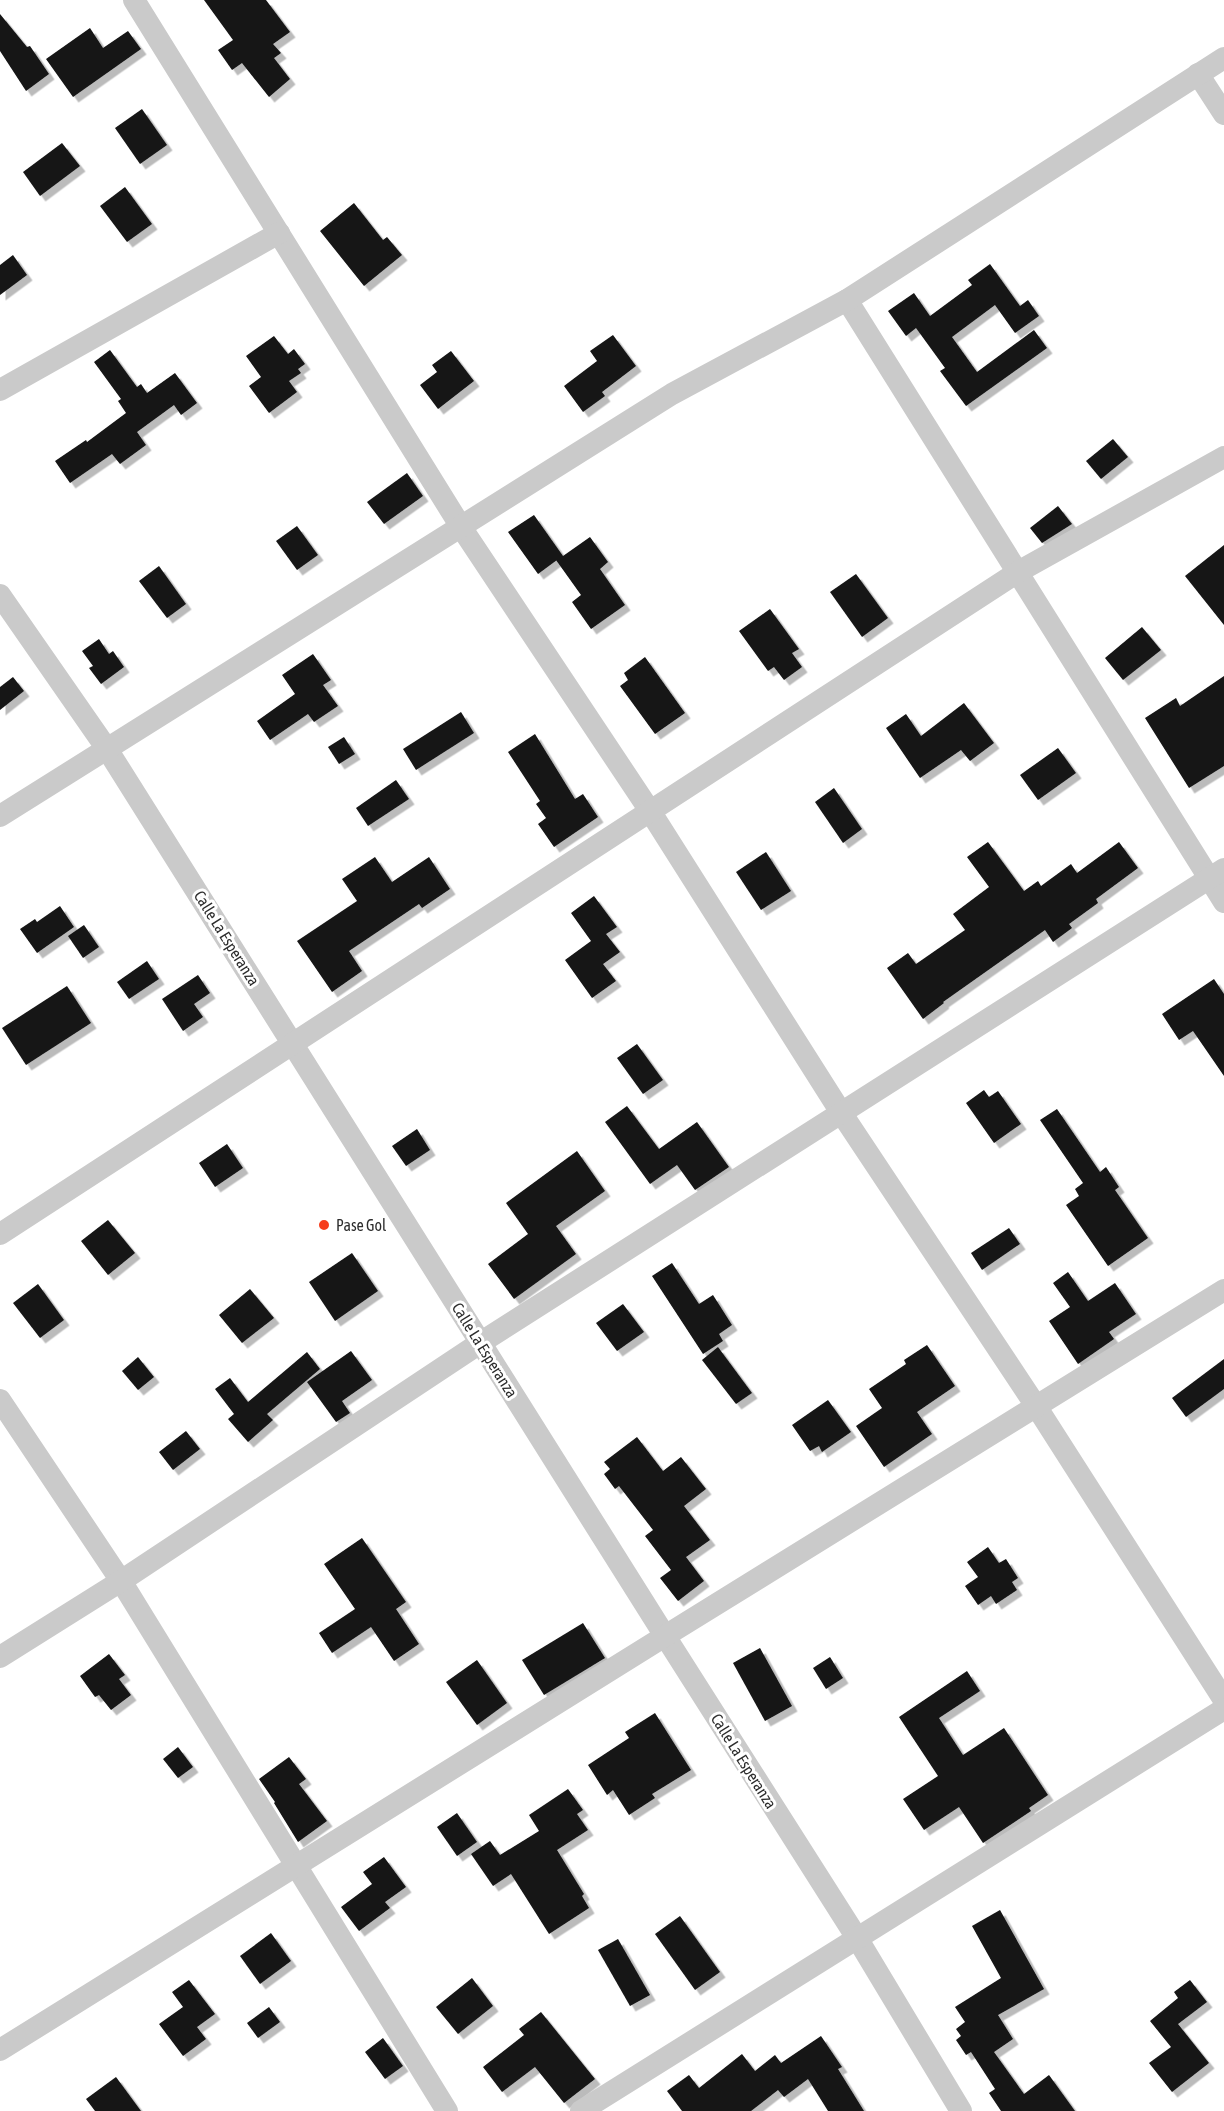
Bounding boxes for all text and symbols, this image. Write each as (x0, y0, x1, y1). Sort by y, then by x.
street label: Calle La Esperanza (190, 887, 263, 989)
place label: Pase Gol (336, 1216, 387, 1234)
marker: Pase Gol (317, 1218, 331, 1232)
street label: Calle La Esperanza (448, 1299, 521, 1401)
street label: Calle La Esperanza (707, 1710, 780, 1812)

